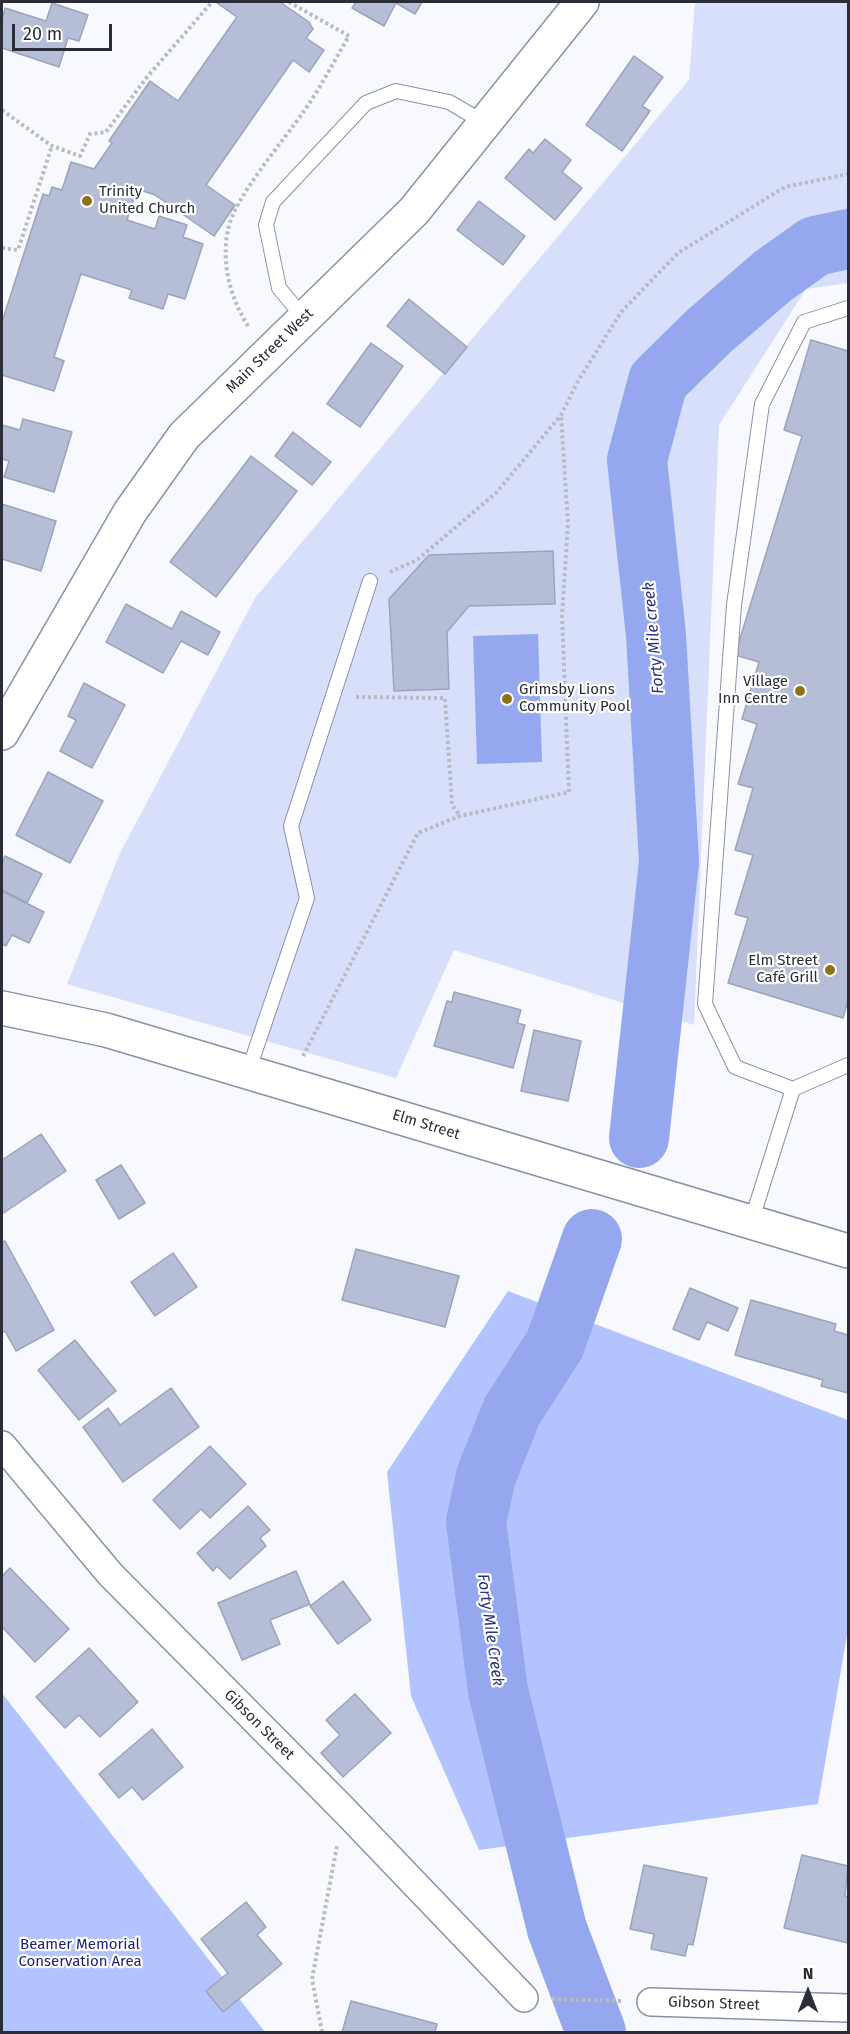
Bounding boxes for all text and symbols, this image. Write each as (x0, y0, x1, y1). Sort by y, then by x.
scale bar (15, 12, 116, 50)
text: 20 m (23, 23, 62, 45)
place label: Trinity United Church (99, 183, 195, 218)
marker: Trinity United Church (80, 194, 94, 208)
street label: Main Street West (223, 305, 317, 397)
water label: Forty Mile creek (640, 581, 668, 695)
place label: Village Inn Centre (718, 673, 788, 708)
place label: Grimsby Lions Community Pool (519, 681, 630, 716)
marker: Village Inn Centre (793, 684, 807, 698)
marker: Grimsby Lions Community Pool (500, 692, 514, 706)
place label: Elm Street Café Grill (748, 952, 818, 987)
marker: Elm Street Café Grill (823, 963, 837, 977)
street label: Elm Street (390, 1106, 462, 1144)
water label: Forty Mile Creek (473, 1573, 507, 1687)
street label: Gibson Street (220, 1686, 298, 1764)
park label: Beamer Memorial Conservation Area (18, 1936, 142, 1971)
north arrow (778, 1962, 838, 2022)
text: N (803, 1964, 813, 1983)
street label: Gibson Street (668, 1993, 760, 2015)

